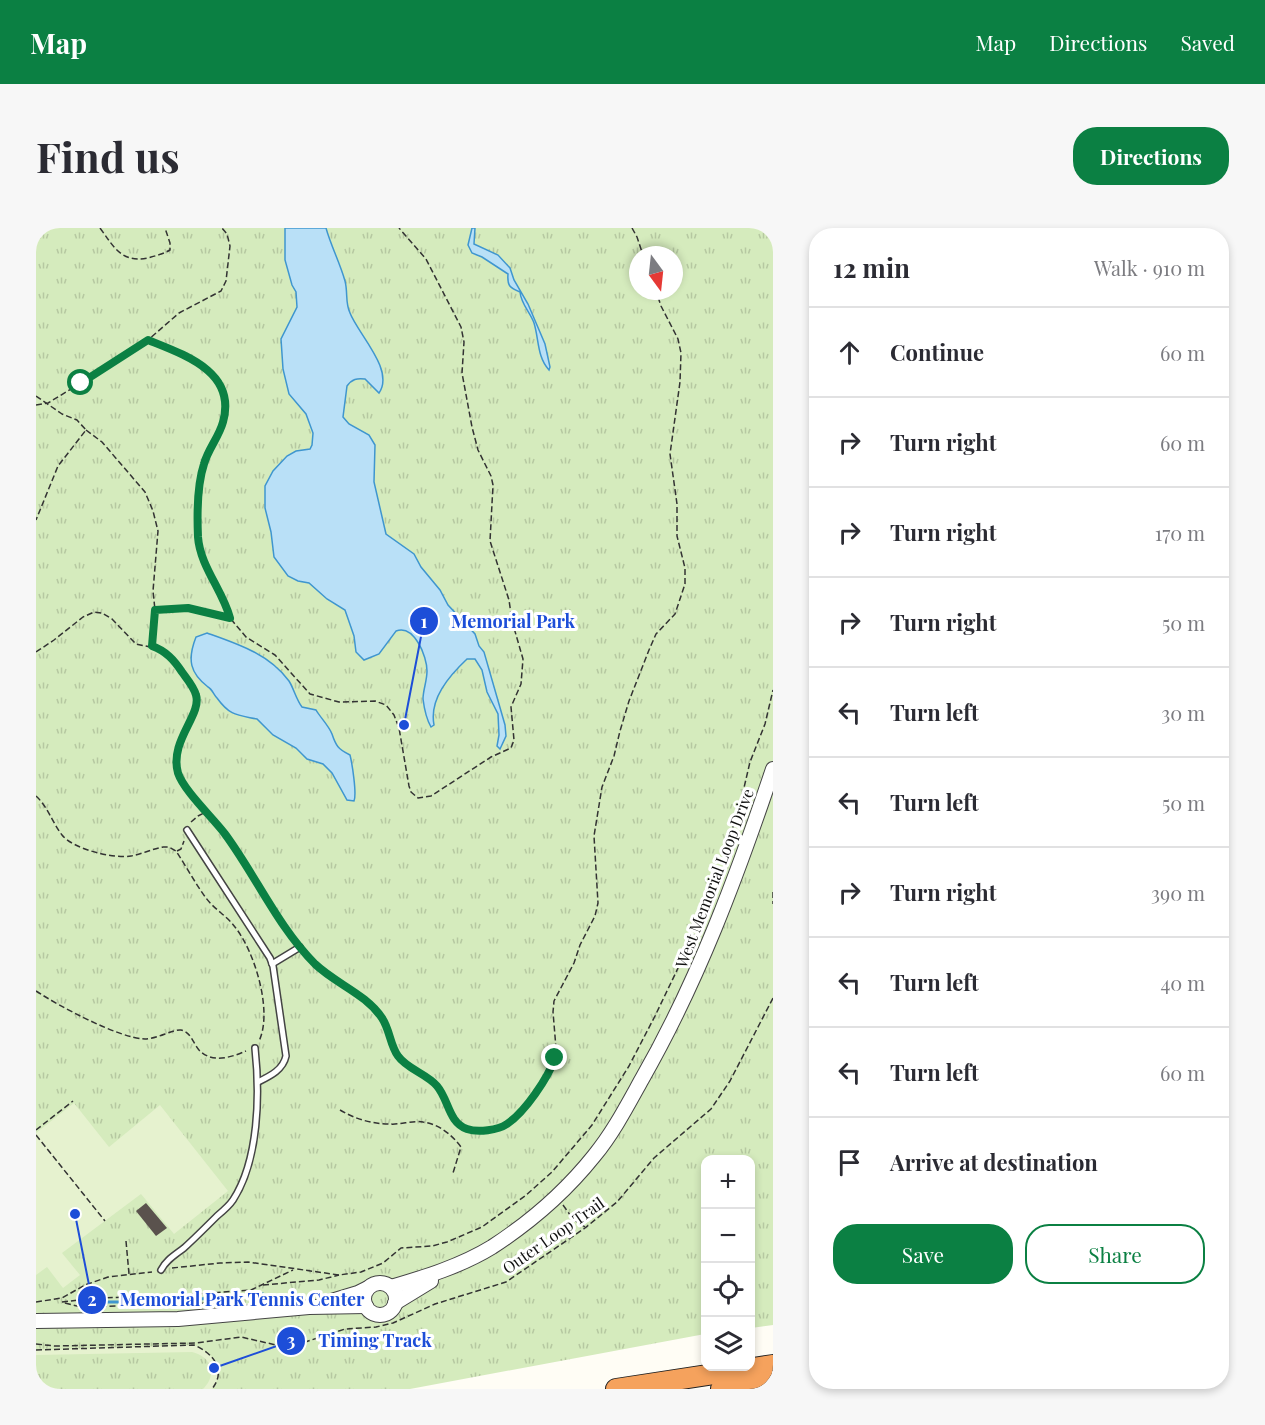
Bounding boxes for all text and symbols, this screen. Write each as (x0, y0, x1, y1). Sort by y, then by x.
text: Map (30, 24, 87, 61)
text: Map (975, 28, 1016, 56)
text: Directions (1049, 28, 1147, 56)
text: Saved (1180, 28, 1235, 56)
button: Directions (1073, 127, 1229, 185)
text: Find us (36, 128, 180, 184)
north arrow (629, 246, 683, 300)
text: 12 min (833, 250, 910, 285)
text: Walk · 910 m (1094, 254, 1205, 281)
icon: ahead (833, 336, 866, 369)
text: Continue (890, 337, 984, 367)
text: 60 m (1160, 339, 1205, 366)
route start (67, 369, 93, 395)
icon: right (833, 426, 866, 459)
text: Turn right (890, 427, 996, 457)
text: 60 m (1160, 429, 1205, 456)
icon: right (833, 516, 866, 549)
text: Turn right (890, 517, 996, 547)
text: 170 m (1155, 519, 1205, 546)
callout: Memorial Park (409, 603, 587, 639)
icon: right (833, 606, 866, 639)
text: Turn right (890, 607, 996, 637)
text: 1 (421, 609, 428, 633)
text: Memorial Park (451, 609, 576, 633)
text: 50 m (1162, 609, 1205, 636)
icon: left (833, 696, 866, 729)
text: Turn left (890, 697, 979, 727)
text: 30 m (1161, 699, 1205, 726)
street label: West Memorial Loop Drive (670, 785, 758, 972)
icon: left (833, 786, 866, 819)
text: Turn left (890, 787, 979, 817)
text: 50 m (1162, 789, 1205, 816)
icon: right (833, 876, 866, 909)
text: Turn right (890, 877, 996, 907)
text: 390 m (1151, 879, 1205, 906)
icon: left (833, 966, 866, 999)
text: Turn left (890, 967, 979, 997)
text: 40 m (1160, 969, 1205, 996)
route end (541, 1044, 567, 1070)
icon: left (833, 1056, 866, 1089)
text: Turn left (890, 1057, 979, 1087)
text: 60 m (1160, 1059, 1205, 1086)
icon: arrive (833, 1146, 866, 1179)
text: Arrive at destination (890, 1147, 1098, 1177)
map controls (701, 1155, 755, 1371)
button: + (701, 1155, 755, 1209)
street label: Outer Loop Trail (498, 1192, 608, 1278)
button: − (701, 1209, 755, 1263)
button: Save (833, 1224, 1013, 1284)
button: Share (1025, 1224, 1205, 1284)
button: locate (701, 1263, 755, 1317)
callout: Memorial Park Tennis Center (77, 1282, 377, 1318)
text: 2 (87, 1287, 97, 1311)
text: Memorial Park Tennis Center (120, 1287, 365, 1311)
button: layers (701, 1317, 755, 1371)
callout: Timing Track (276, 1323, 444, 1359)
text: 3 (287, 1328, 296, 1352)
text: Timing Track (318, 1328, 432, 1352)

